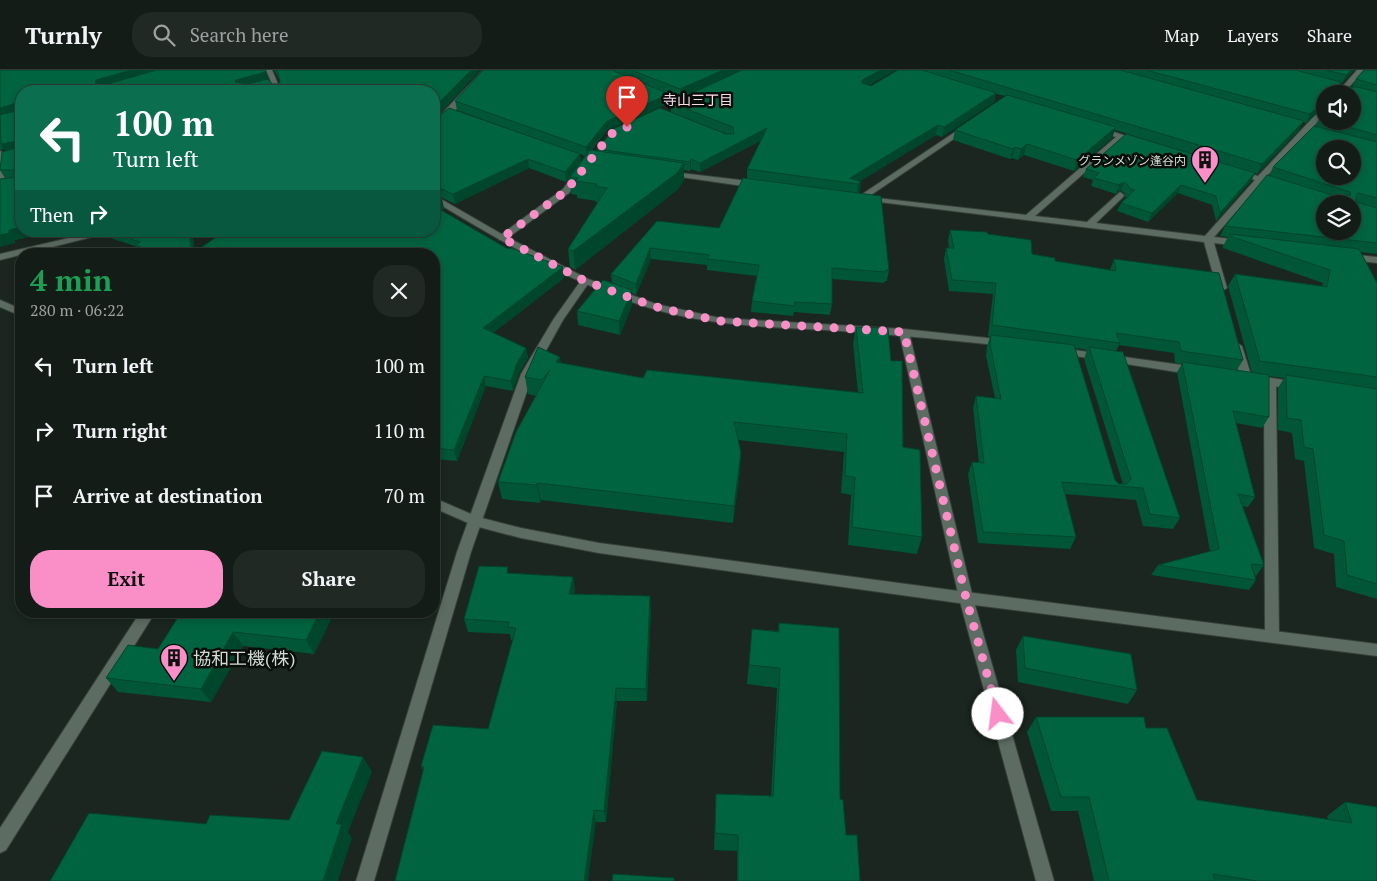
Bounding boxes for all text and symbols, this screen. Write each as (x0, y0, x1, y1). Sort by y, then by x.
search box (132, 12, 482, 57)
text: Turnly (25, 19, 102, 51)
icon: search (150, 21, 178, 49)
text: Search here (190, 22, 288, 47)
text: Map (1164, 23, 1199, 47)
text: Layers (1227, 23, 1279, 47)
text: Share (1307, 23, 1352, 47)
pin (606, 76, 648, 127)
icon: arrive (613, 83, 641, 111)
map controls (1316, 85, 1361, 240)
button: sound (1316, 85, 1361, 130)
district label: 寺山三丁目 (663, 90, 733, 109)
text: 100 m (113, 100, 214, 146)
icon: left (30, 105, 95, 170)
button: search (1316, 140, 1361, 185)
text: Turn left (113, 144, 199, 173)
building icon: グランメゾン逢谷内 (1190, 145, 1220, 184)
place label: グランメゾン逢谷内 (1078, 153, 1186, 168)
button: layers (1316, 195, 1361, 240)
icon: right (84, 200, 112, 228)
text: Then (30, 202, 74, 227)
text: 4 min (30, 260, 112, 300)
button: close (373, 265, 425, 317)
text: 280 m · 06:22 (30, 299, 124, 321)
icon: left (30, 352, 58, 380)
text: Turn left (73, 353, 154, 378)
text: 100 m (374, 353, 425, 378)
icon: right (30, 417, 58, 445)
text: Turn right (73, 418, 167, 443)
text: 110 m (374, 418, 425, 443)
icon: arrive (30, 482, 58, 510)
text: Arrive at destination (73, 483, 262, 508)
text: 70 m (384, 483, 425, 508)
button: Exit (30, 550, 223, 608)
button: Share (233, 550, 425, 608)
building icon: 協和工機(株) (159, 643, 189, 682)
place label: 協和工機(株) (193, 646, 295, 670)
position arrow (971, 687, 1023, 739)

